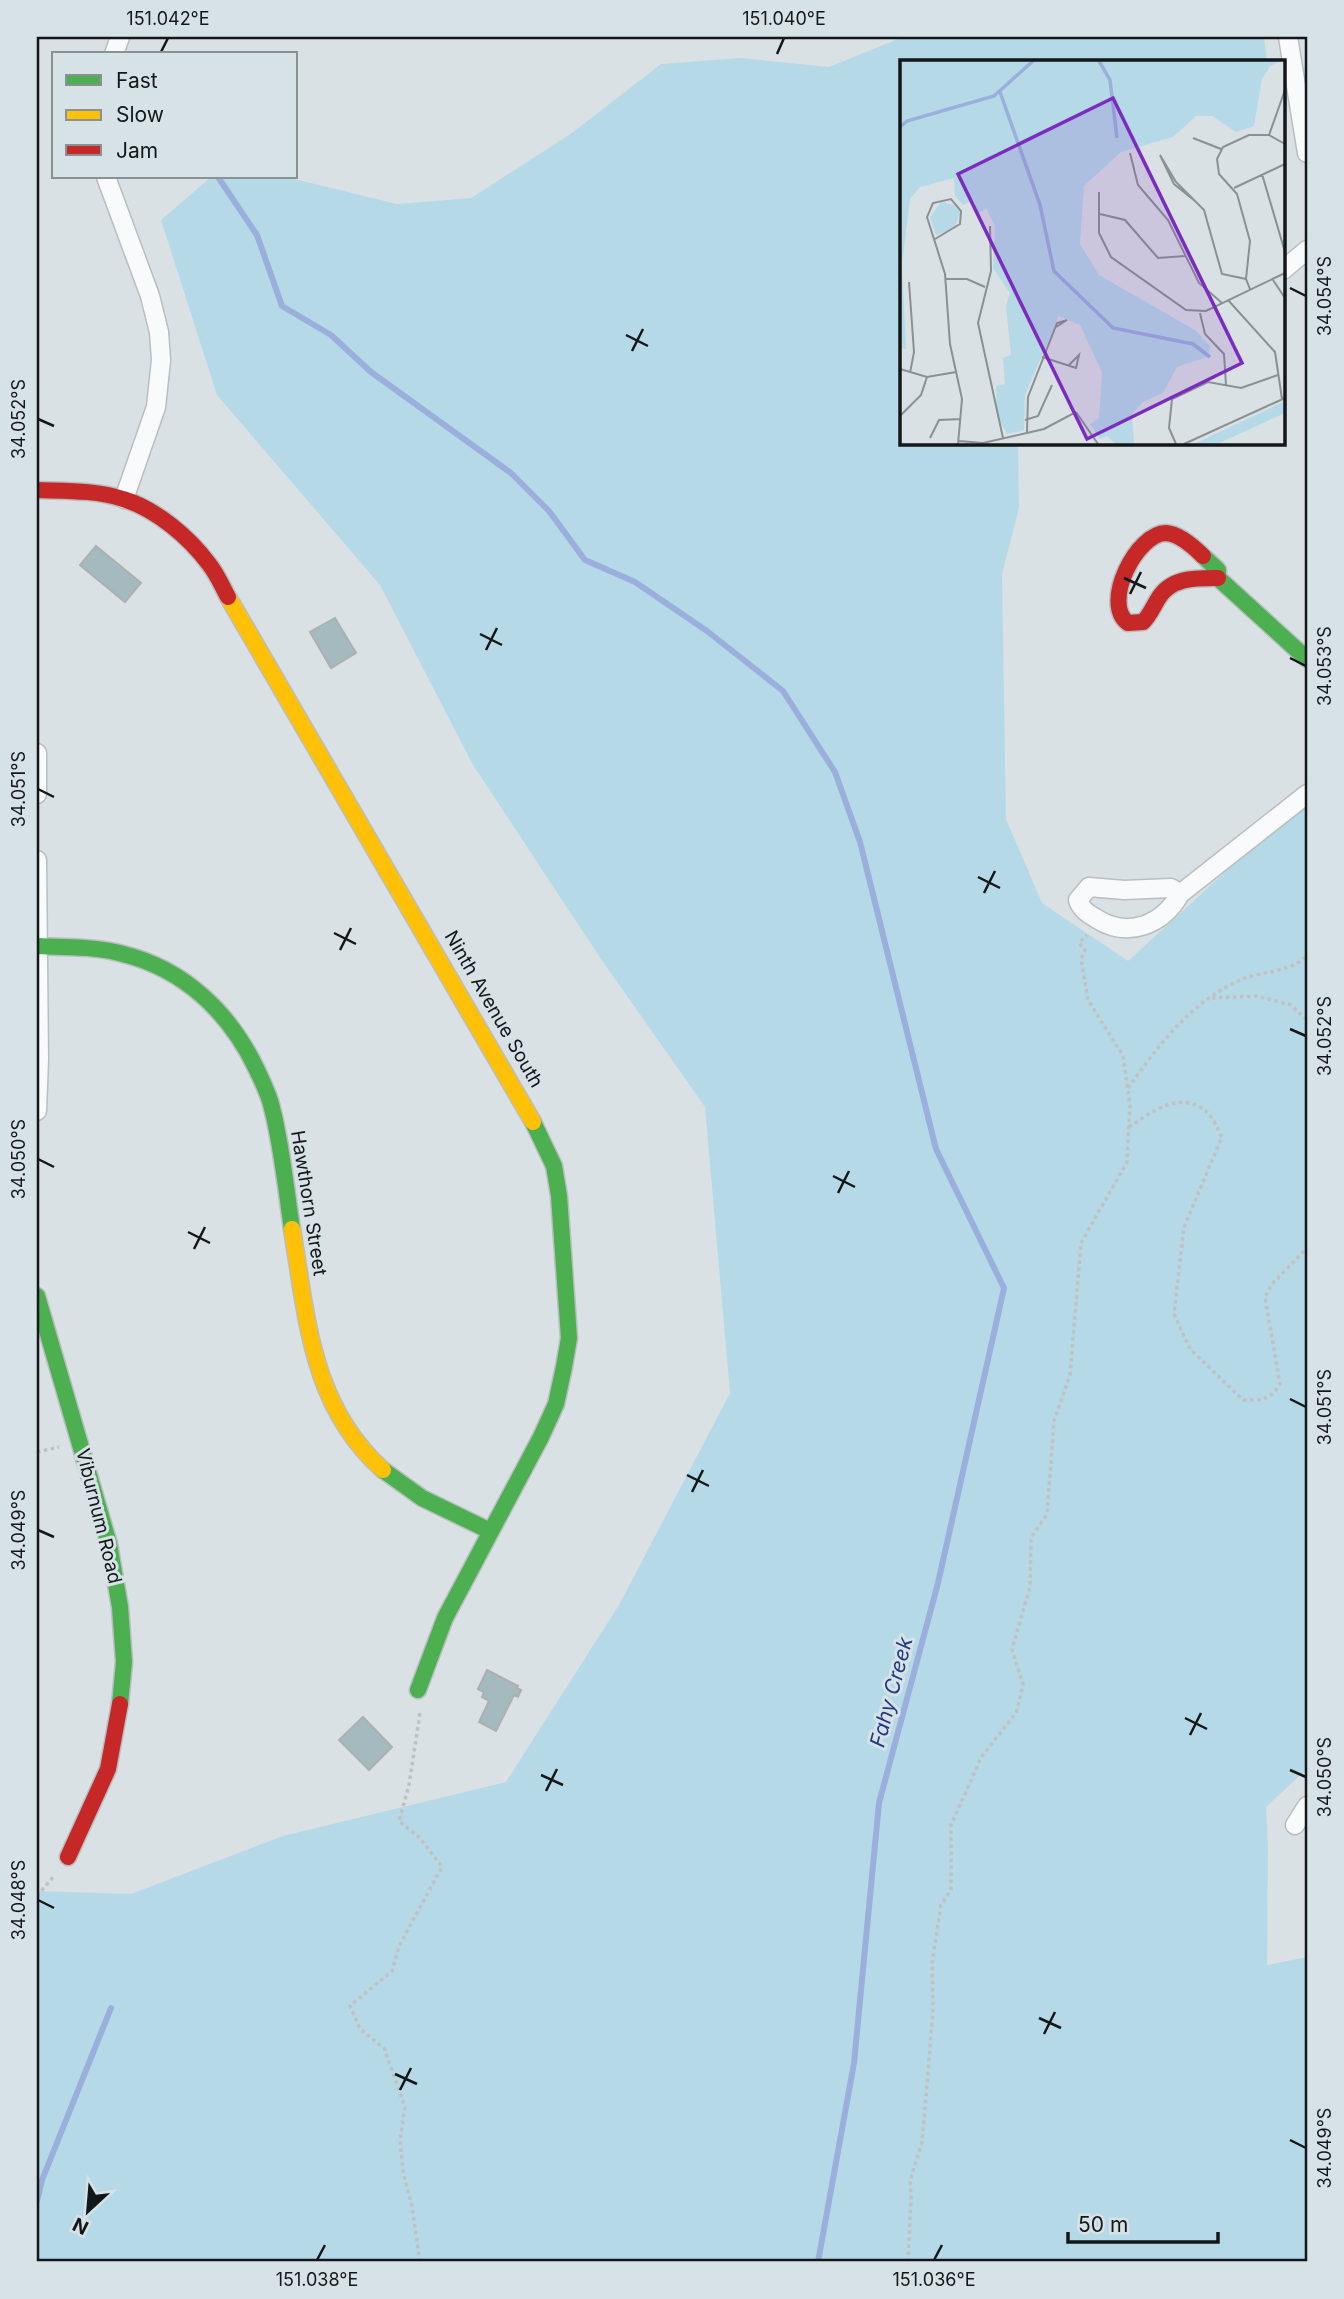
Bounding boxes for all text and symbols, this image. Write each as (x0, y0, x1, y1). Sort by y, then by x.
text: 151.042°E (126, 8, 210, 29)
text: 151.040°E (742, 8, 826, 29)
legend (52, 52, 298, 178)
inset map (900, 60, 1284, 444)
text: Fast (116, 68, 158, 93)
text: Slow (116, 102, 164, 127)
text: Jam (116, 138, 158, 163)
text: 34.054°S (1314, 256, 1335, 336)
text: 34.052°S (8, 379, 29, 459)
text: 34.053°S (1314, 626, 1335, 706)
text: 34.051°S (8, 751, 29, 827)
street label: Ninth Avenue South (440, 926, 548, 1092)
text: 34.052°S (1314, 996, 1335, 1076)
text: 34.050°S (8, 1119, 29, 1199)
street label: Hawthorn Street (286, 1129, 332, 1277)
text: 34.051°S (1314, 1369, 1335, 1445)
street label: Viburnum Road (71, 1446, 127, 1586)
text: 34.049°S (8, 1490, 29, 1570)
water label: Fahy Creek (864, 1634, 918, 1750)
text: 34.050°S (1314, 1737, 1335, 1817)
text: 34.048°S (8, 1860, 29, 1940)
text: 34.049°S (1314, 2108, 1335, 2188)
north arrow (52, 2176, 122, 2246)
scale bar (1068, 2201, 1218, 2245)
text: N (69, 2212, 92, 2239)
text: 50 m (1078, 2212, 1128, 2237)
text: 151.038°E (276, 2269, 358, 2290)
text: 151.036°E (893, 2269, 975, 2290)

